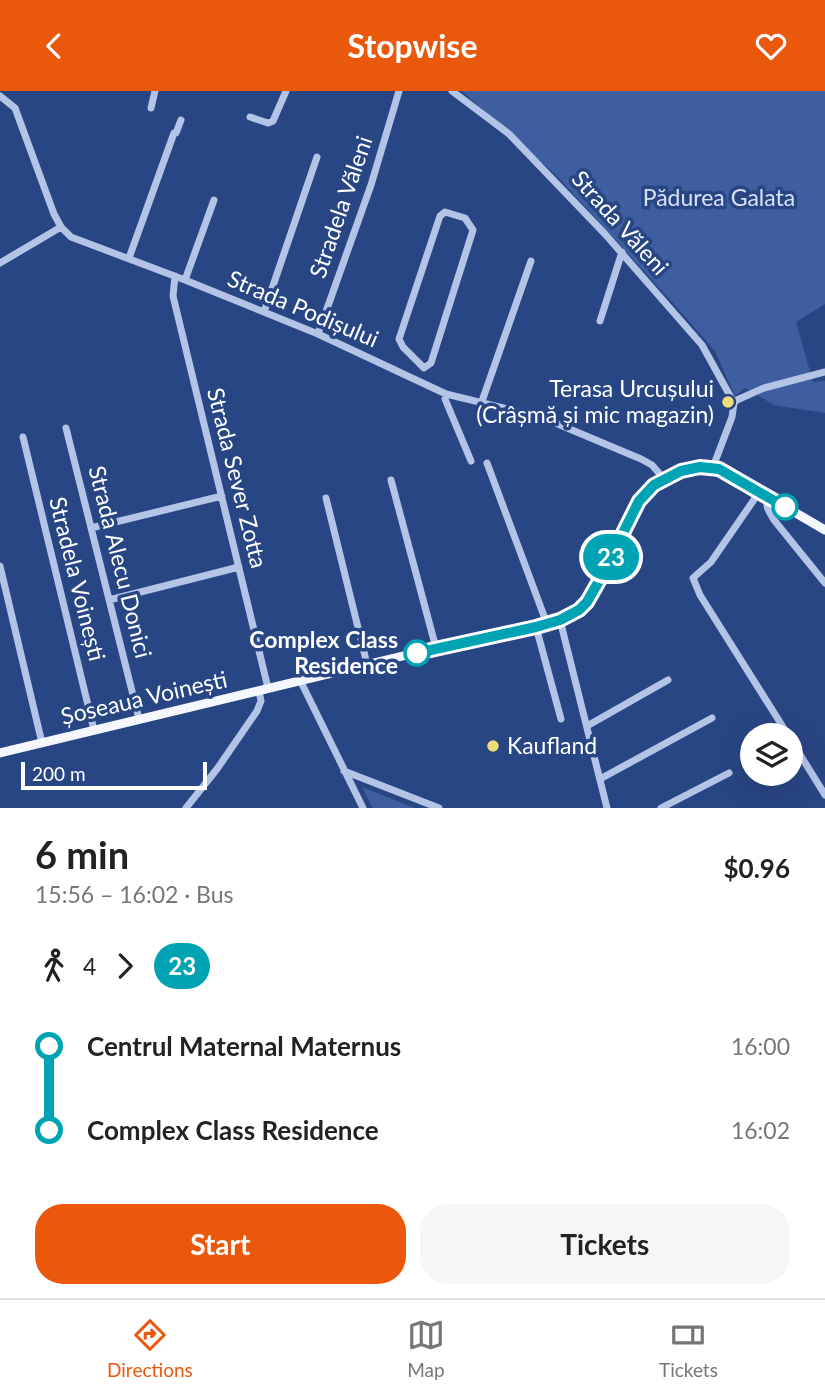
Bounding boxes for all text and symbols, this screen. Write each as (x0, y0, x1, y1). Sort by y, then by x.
text: Stopwise (348, 26, 477, 65)
icon: back (35, 27, 73, 65)
icon: heart (752, 27, 790, 65)
street label: Stradela Văleni (303, 132, 377, 281)
street label: Strada Văleni (567, 164, 675, 280)
park label: Pădurea Galata (643, 183, 795, 211)
street label: Strada Podișului (224, 264, 383, 352)
place label: Terasa Urcușului (Crâșmă și mic magazin) (476, 374, 714, 428)
street label: Strada Sever Zotta (202, 385, 274, 571)
marker: Terasa Urcușului (Crâșmă și mic magazin) (720, 394, 736, 410)
street label: Strada Alecu Donici (84, 463, 158, 661)
street label: Stradela Voinești (44, 494, 112, 664)
unlabelled marker (772, 494, 798, 520)
line badge: 23 (580, 534, 642, 580)
text: 23 (597, 542, 625, 571)
place label: Complex Class Residence (249, 625, 398, 679)
marker: Complex Class Residence (404, 640, 430, 666)
street label: Șoseaua Voinești (58, 664, 230, 730)
map controls (740, 723, 803, 786)
button: layers (740, 723, 803, 786)
place label: Kaufland (507, 731, 597, 759)
marker: Kaufland (485, 738, 501, 754)
scale bar (21, 759, 206, 791)
text: 200 m (32, 762, 86, 785)
text: 6 min (35, 831, 129, 877)
text: $0.96 (724, 852, 790, 884)
text: 15:56 – 16:02 · Bus (35, 880, 234, 908)
icon: walk (35, 947, 73, 985)
icon: forward (106, 947, 144, 985)
text: 23 (168, 951, 196, 980)
text: 4 (83, 952, 96, 980)
text: Centrul Maternal Maternus (87, 1030, 401, 1062)
text: 16:00 (731, 1032, 790, 1060)
text: Complex Class Residence (87, 1114, 379, 1146)
text: 16:02 (731, 1116, 790, 1144)
button: Start (35, 1204, 406, 1284)
button: Tickets (420, 1204, 790, 1284)
tab: Directions (107, 1316, 193, 1381)
tab: Map (407, 1316, 445, 1381)
tab: Tickets (659, 1316, 718, 1381)

